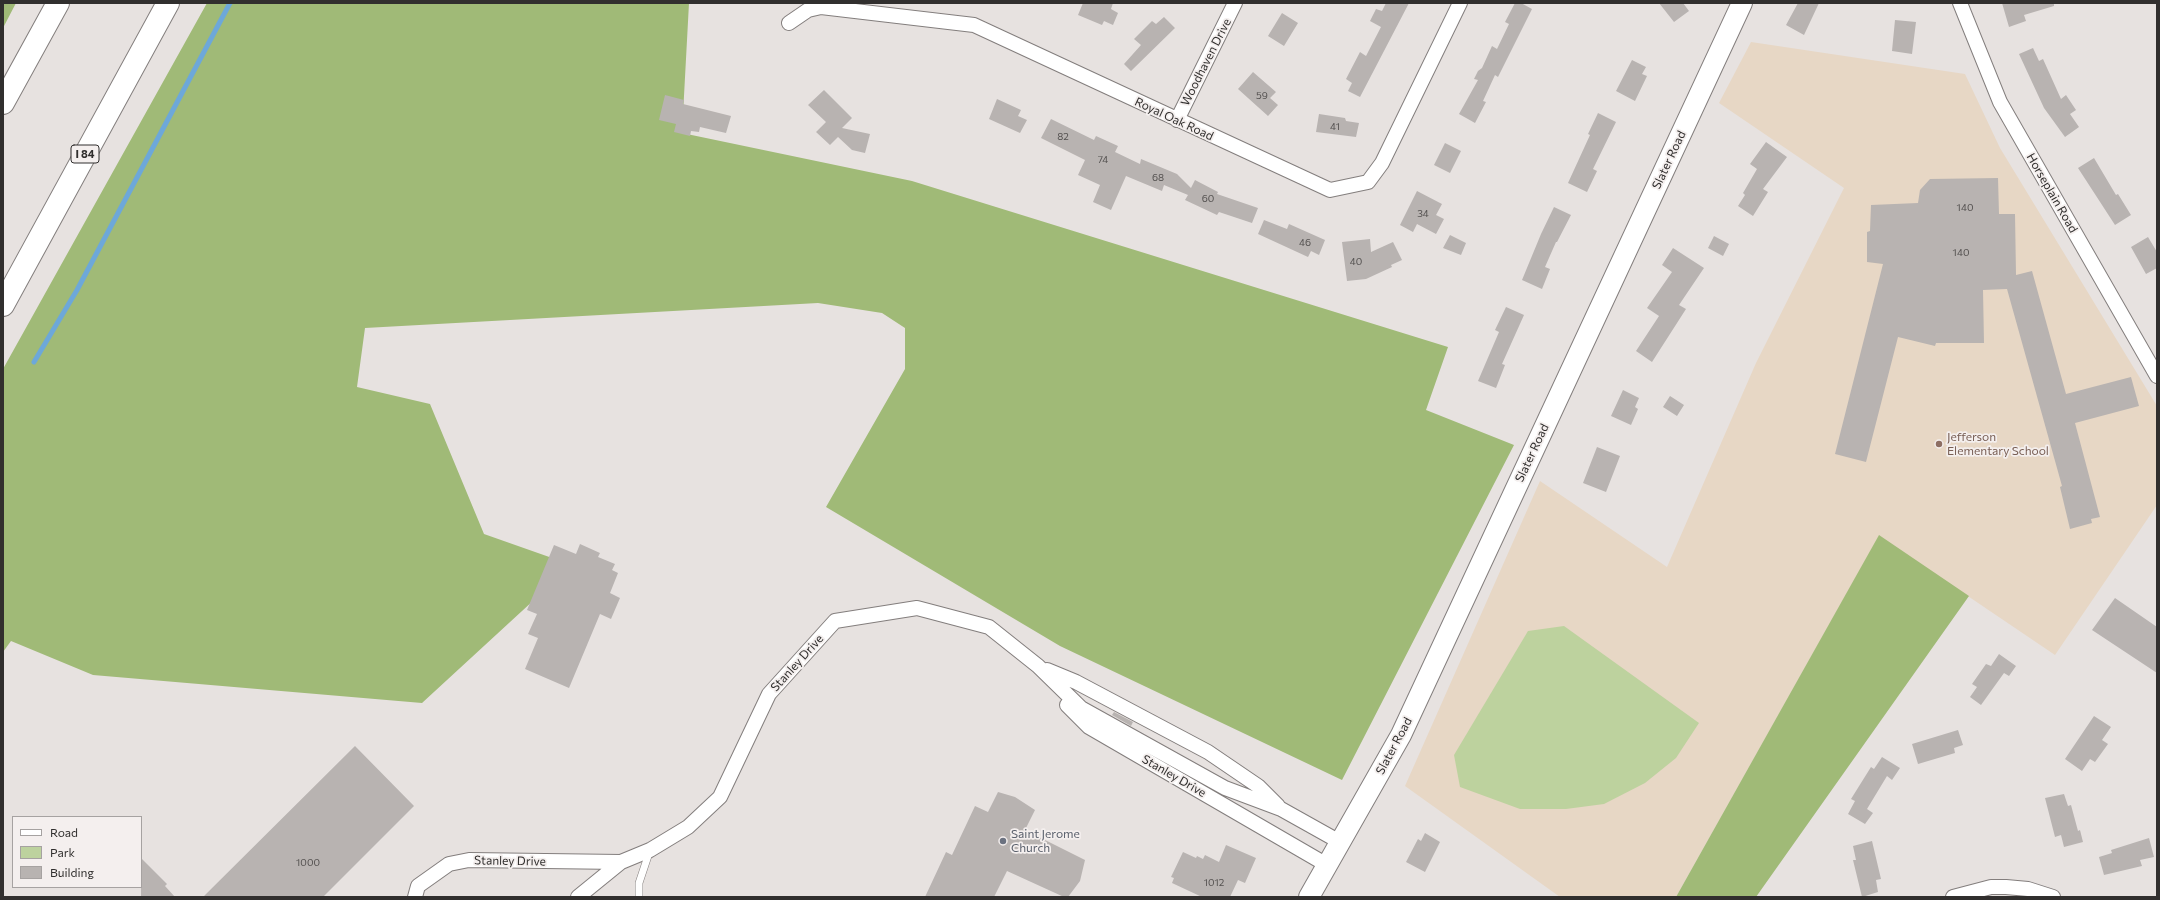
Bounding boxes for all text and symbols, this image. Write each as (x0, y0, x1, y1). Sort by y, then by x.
street label: Woodhaven Drive (1178, 16, 1234, 108)
house number: 59 (1256, 90, 1268, 102)
street label: Royal Oak Road (1132, 94, 1216, 144)
house number: 41 (1330, 121, 1340, 133)
street label: Slater Road (1649, 129, 1689, 191)
house number: 82 (1057, 131, 1069, 143)
road number: I 84 (71, 145, 99, 163)
street label: Horseplain Road (2023, 151, 2081, 235)
house number: 74 (1098, 154, 1108, 166)
house number: 68 (1152, 172, 1164, 184)
house number: 60 (1202, 193, 1214, 205)
house number: 140 (1957, 202, 1973, 214)
house number: 34 (1417, 208, 1429, 220)
house number: 46 (1299, 237, 1311, 249)
house number: 140 (1953, 247, 1969, 259)
house number: 40 (1350, 256, 1362, 268)
street label: Slater Road (1512, 422, 1552, 484)
place label: Jefferson Elementary School (1947, 430, 2049, 458)
marker: Jefferson Elementary School (1934, 439, 1944, 449)
street label: Stanley Drive (768, 632, 826, 694)
street label: Slater Road (1373, 715, 1415, 777)
street label: Stanley Drive (1139, 752, 1209, 800)
legend (12, 816, 142, 888)
text: Road (50, 825, 78, 839)
place label: Saint Jerome Church (1011, 827, 1080, 855)
marker: Saint Jerome Church (998, 836, 1008, 846)
text: Park (50, 845, 75, 859)
street label: Stanley Drive (474, 853, 546, 869)
house number: 1000 (296, 857, 320, 869)
text: Building (50, 865, 94, 879)
house number: 1012 (1204, 877, 1224, 889)

